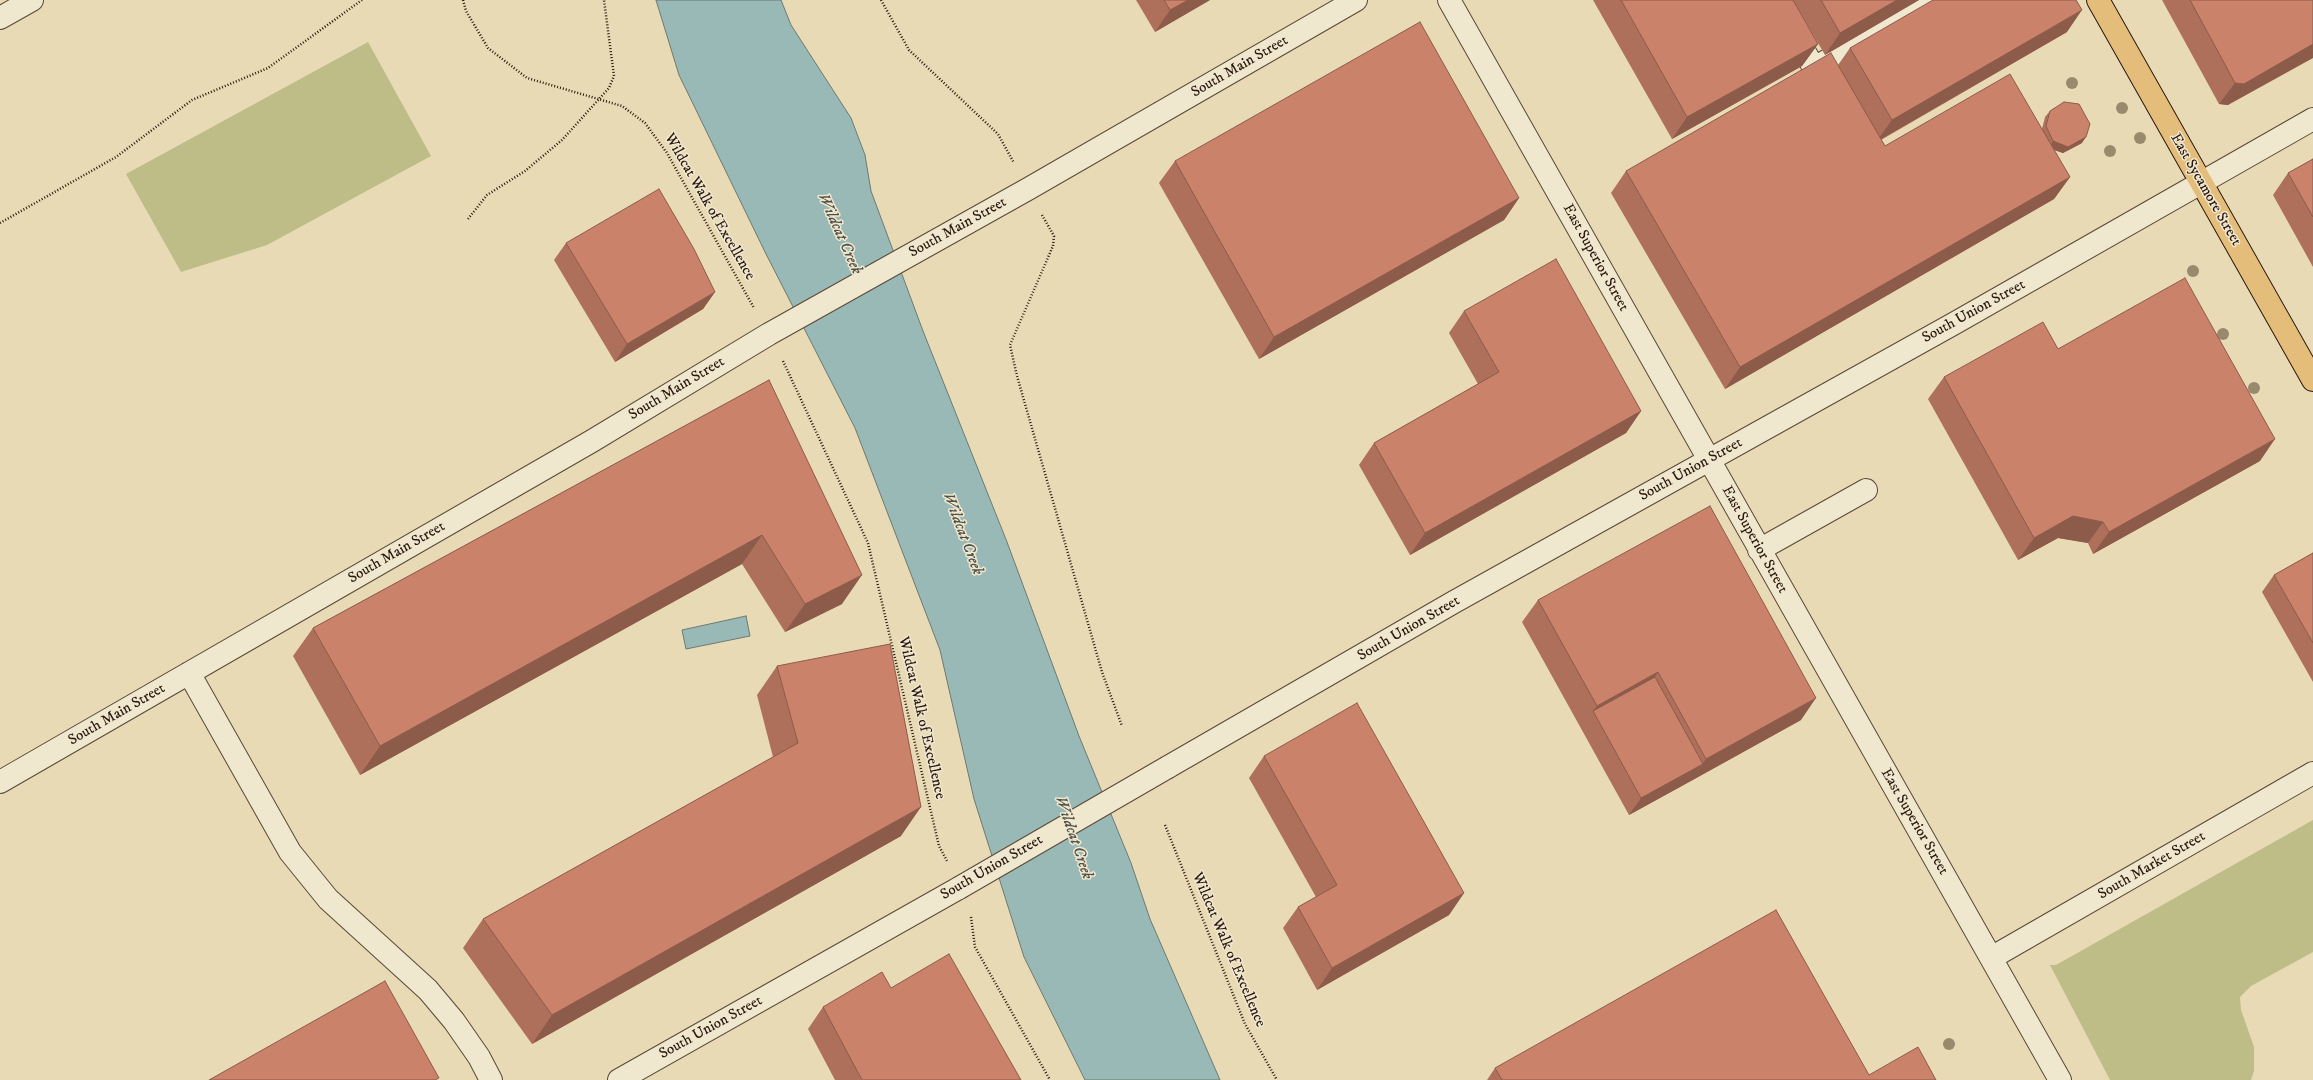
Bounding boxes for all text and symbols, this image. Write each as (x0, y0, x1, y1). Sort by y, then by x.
street label: South Main Street (1188, 32, 1292, 102)
street label: Wildcat Walk of Excellence (660, 131, 758, 283)
street label: East Sycamore Street (2166, 131, 2244, 249)
water label: Wildcat Creek (813, 190, 865, 278)
street label: South Main Street (906, 194, 1010, 262)
street label: East Superior Street (1558, 201, 1632, 315)
street label: South Union Street (1919, 276, 2029, 348)
street label: South Main Street (626, 353, 728, 425)
street label: South Union Street (1636, 434, 1746, 506)
street label: East Superior Street (1717, 483, 1791, 597)
water label: Wildcat Creek (937, 490, 987, 578)
street label: South Main Street (345, 518, 449, 588)
street label: South Union Street (1355, 592, 1463, 666)
street label: Wildcat Walk of Excellence (894, 635, 948, 801)
street label: South Main Street (65, 680, 169, 750)
street label: East Superior Street (1876, 766, 1952, 878)
water label: Wildcat Creek (1050, 794, 1096, 882)
street label: South Market Street (2095, 828, 2209, 904)
street label: South Union Street (938, 831, 1046, 905)
street label: Wildcat Walk of Excellence (1187, 870, 1269, 1030)
street label: South Union Street (656, 992, 766, 1064)

